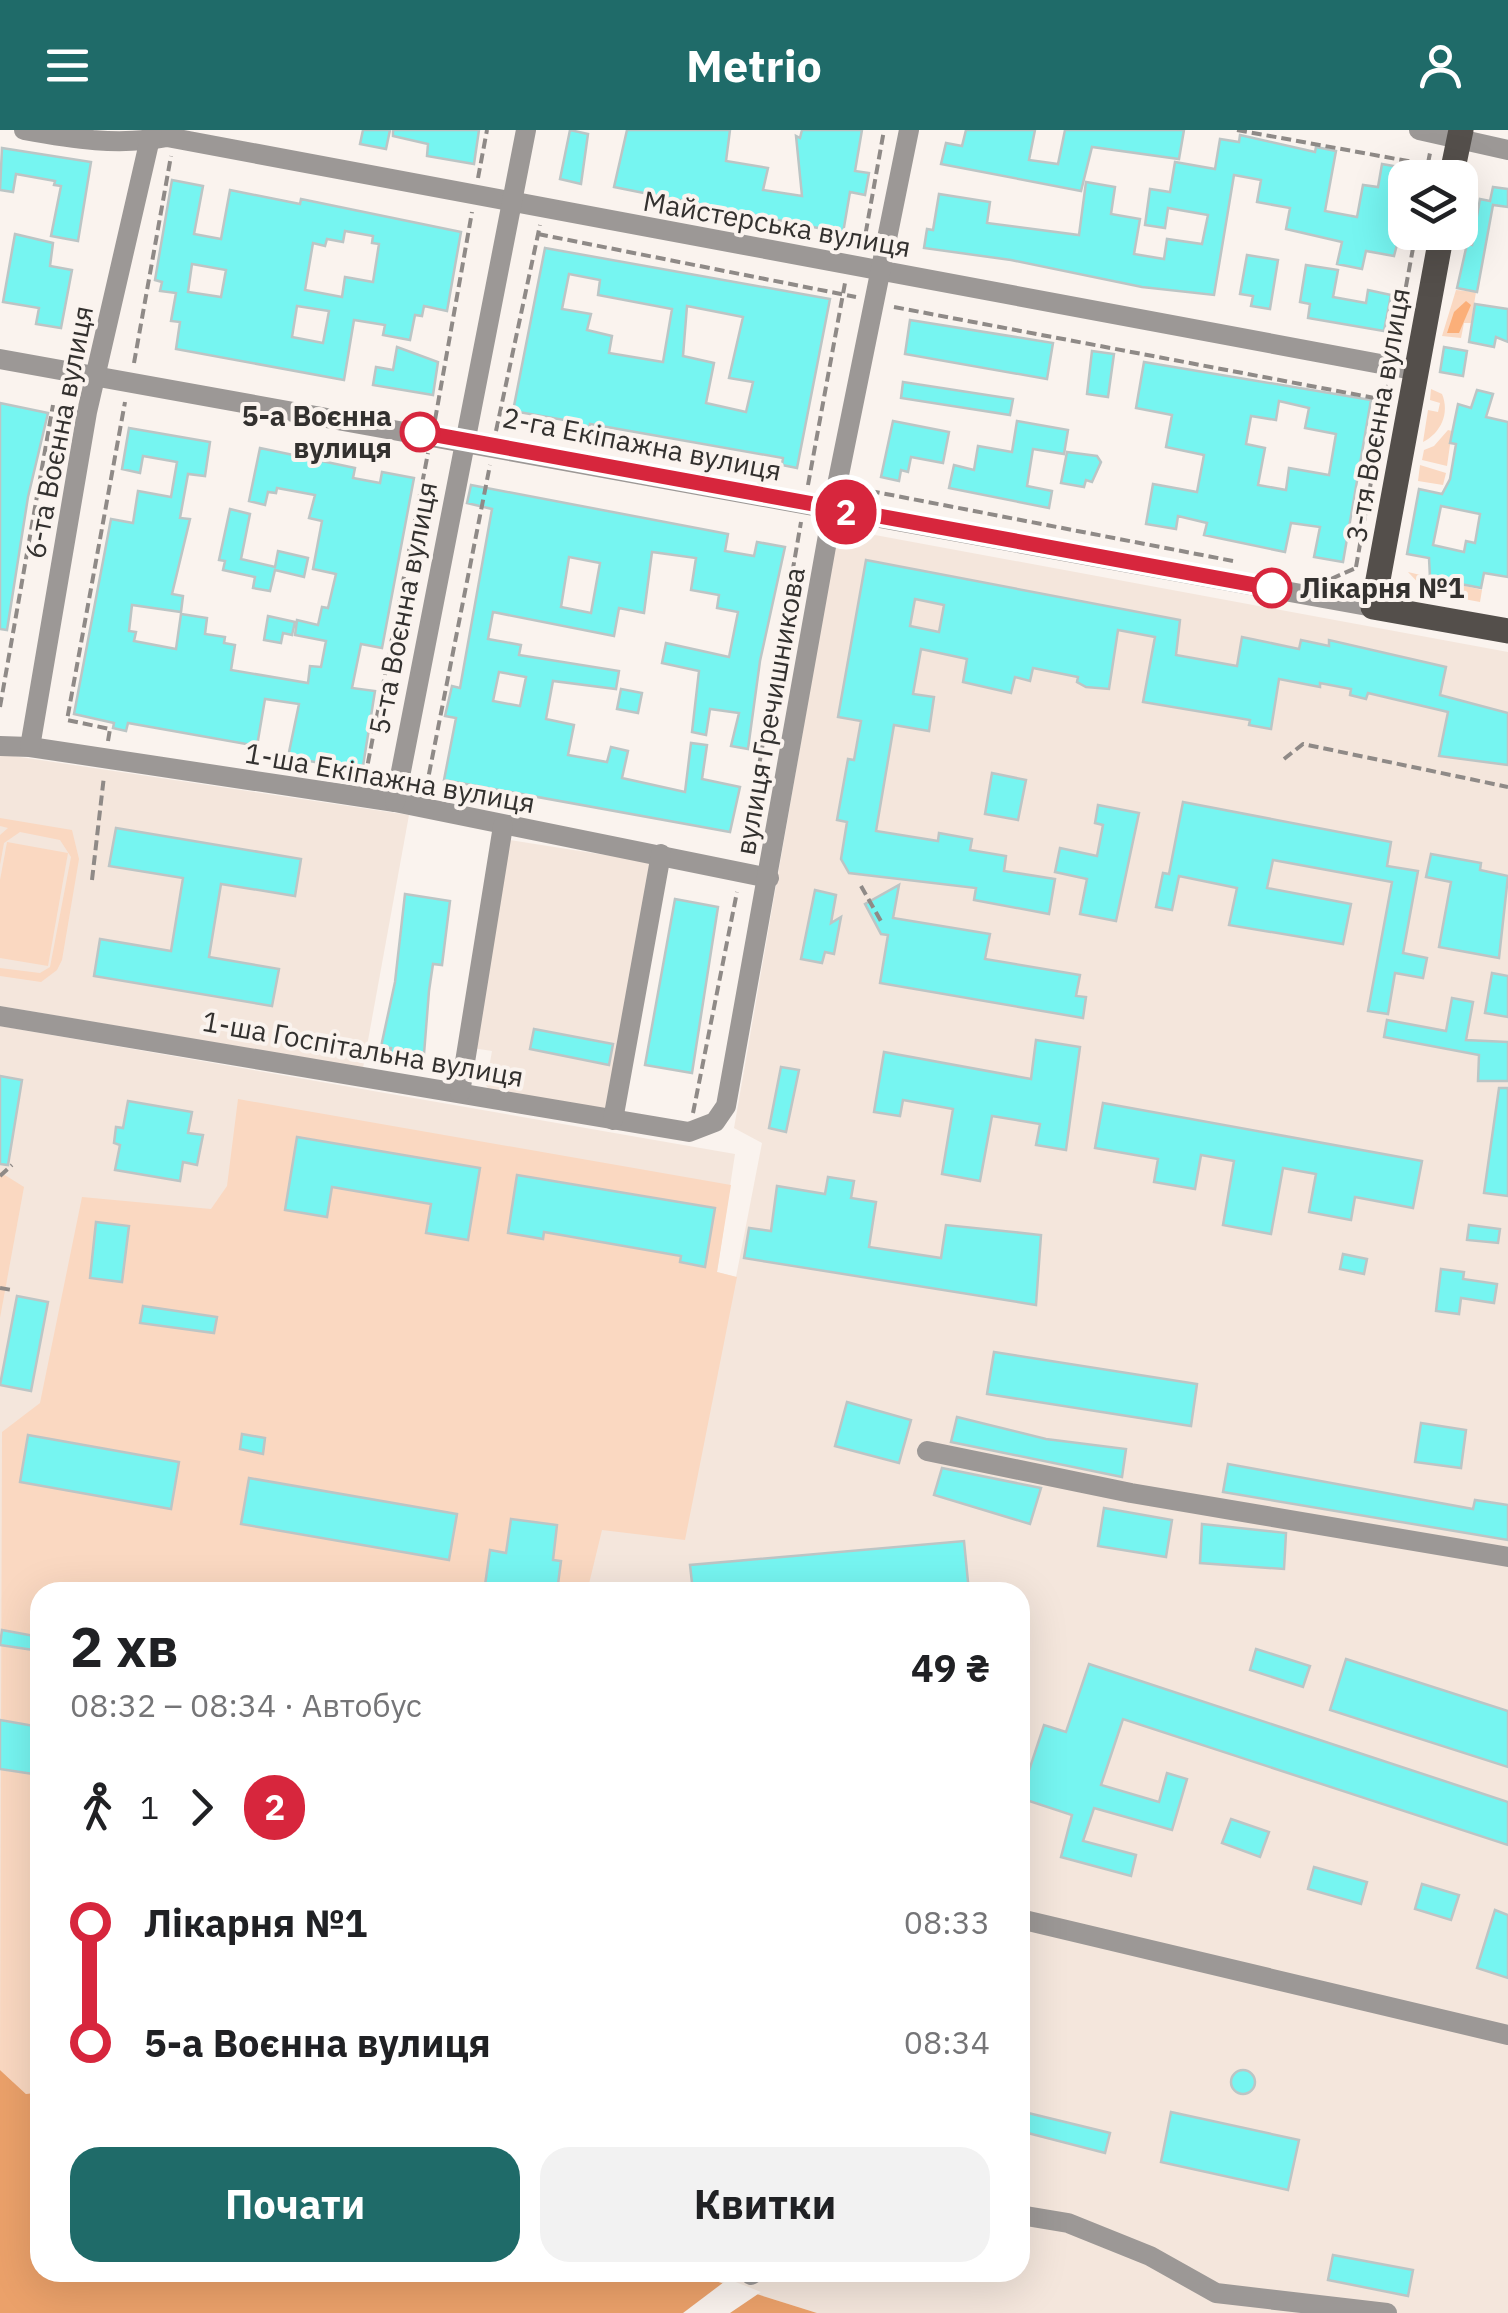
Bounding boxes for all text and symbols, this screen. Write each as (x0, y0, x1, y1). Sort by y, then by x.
text: Metrio (686, 36, 822, 94)
icon: menu (40, 38, 95, 93)
icon: person (1413, 38, 1468, 93)
map controls (1388, 160, 1478, 250)
button: layers (1388, 160, 1478, 250)
street label: Майстерська вулиця (640, 182, 914, 265)
street label: 3-тя Воєнна вулиця (1337, 285, 1418, 545)
street label: 6-та Воєнна вулиця (16, 302, 101, 562)
place label: 5-а Воєнна вулиця (242, 397, 392, 466)
street label: 2-га Екіпажна вулиця (499, 398, 785, 489)
marker: 5-а Воєнна вулиця (401, 413, 439, 451)
street label: 5-та Воєнна вулиця (360, 478, 445, 738)
line badge: 2 (814, 480, 878, 544)
text: 2 (835, 489, 857, 535)
street label: вулиця Гречишникова (726, 564, 813, 858)
marker: Лікарня №1 (1253, 569, 1291, 607)
place label: Лікарня №1 (1300, 569, 1465, 606)
street label: 1-ша Екіпажна вулиця (242, 734, 538, 821)
street label: 1-ша Госпітальна вулиця (200, 1002, 526, 1095)
text: 2 хв (70, 1611, 178, 1682)
text: 49 ₴ (911, 1643, 990, 1692)
text: 08:32 – 08:34 · Автобус (70, 1684, 422, 1726)
icon: walk (70, 1780, 125, 1835)
icon: forward (174, 1780, 229, 1835)
text: 2 (264, 1784, 285, 1830)
text: 1 (140, 1786, 159, 1828)
text: Лікарня №1 (144, 1898, 367, 1947)
text: 08:33 (904, 1901, 990, 1943)
text: 5-а Воєнна вулиця (144, 2018, 491, 2067)
text: 08:34 (904, 2021, 990, 2063)
button: Почати (70, 2147, 520, 2262)
button: Квитки (540, 2147, 990, 2262)

